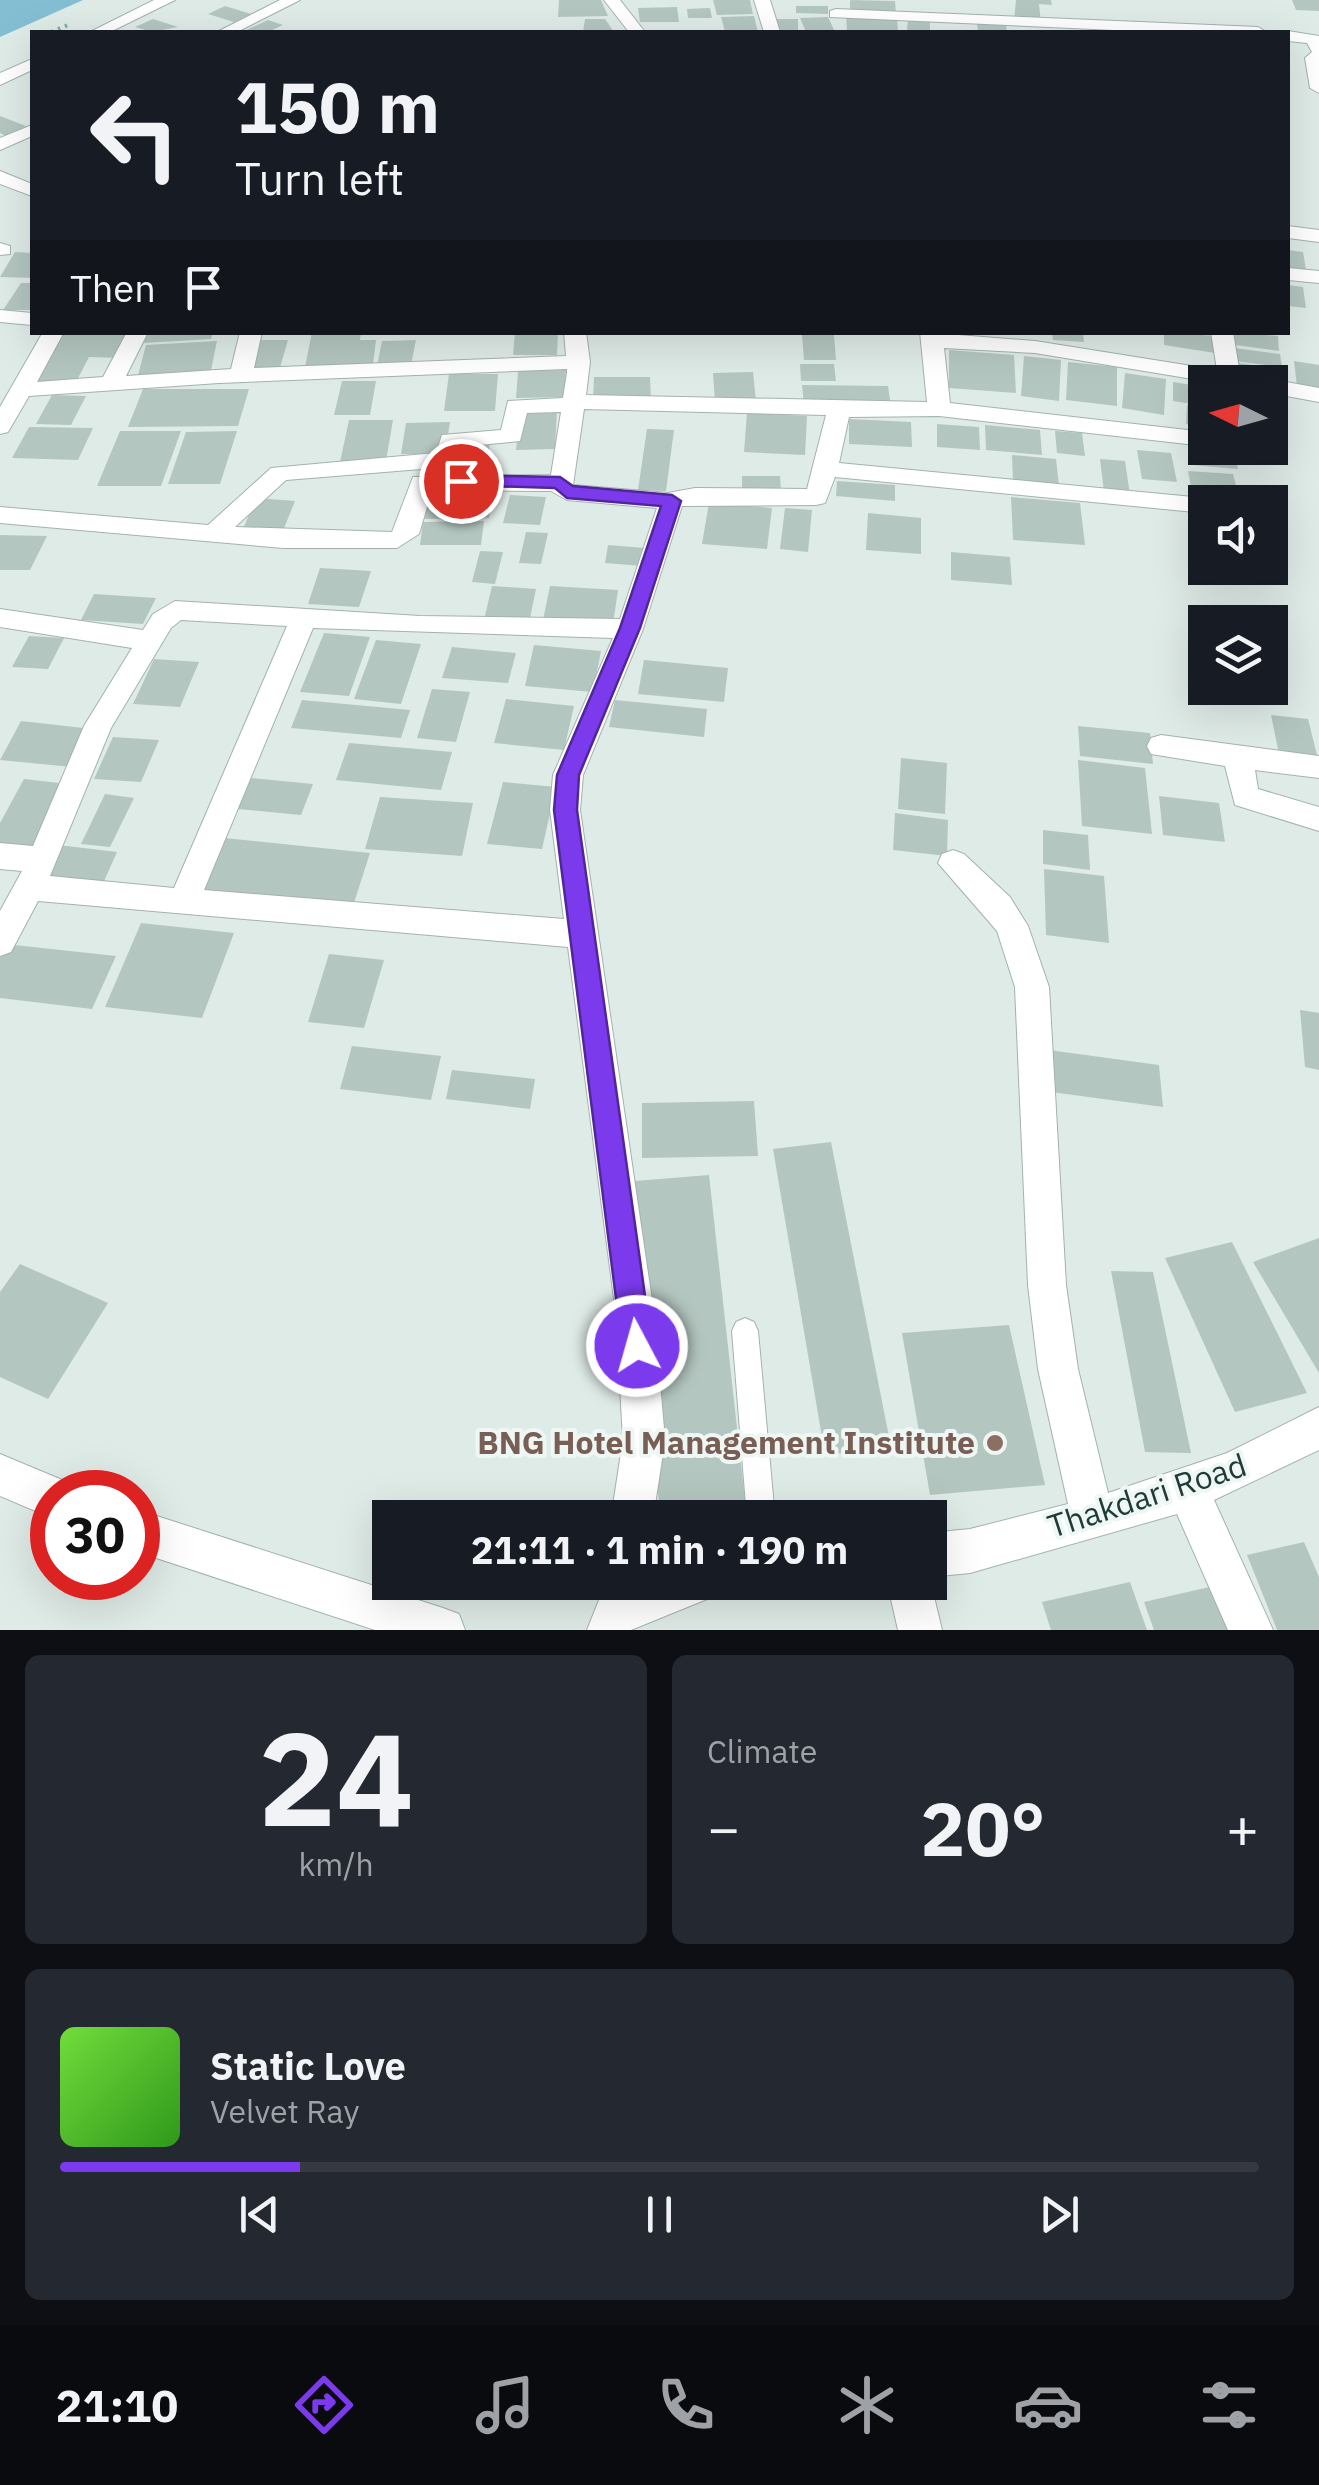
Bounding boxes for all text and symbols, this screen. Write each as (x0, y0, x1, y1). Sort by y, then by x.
text: 150 m (235, 61, 440, 152)
icon: left (70, 70, 200, 200)
text: Turn left (235, 149, 404, 207)
icon: arrive (176, 260, 231, 315)
text: Then (70, 263, 156, 312)
north arrow (1188, 365, 1288, 465)
map controls (1188, 365, 1288, 705)
pin (419, 439, 504, 524)
icon: arrive (434, 454, 489, 509)
button: sound (1188, 485, 1288, 585)
button: layers (1188, 605, 1288, 705)
position arrow (585, 1294, 689, 1398)
place label: BNG Hotel Management Institute (477, 1421, 975, 1463)
marker: BNG Hotel Management Institute (984, 1432, 1006, 1454)
street label: Thakdari Road (1042, 1443, 1251, 1547)
speed limit sign: 30 (30, 1470, 160, 1600)
text: 21:11 · 1 min · 190 m (471, 1525, 848, 1574)
text: 24 (258, 1693, 414, 1862)
text: Climate (707, 1730, 817, 1772)
text: 20° (920, 1779, 1046, 1877)
text: − (707, 1792, 740, 1863)
text: + (1226, 1792, 1259, 1863)
text: km/h (298, 1843, 374, 1885)
text: Static Love (210, 2041, 406, 2090)
text: Velvet Ray (210, 2090, 359, 2132)
icon: previous (232, 2187, 287, 2242)
icon: pause (632, 2187, 687, 2242)
icon: next (1032, 2187, 1087, 2242)
icon: directions (289, 2370, 359, 2440)
icon: music (470, 2370, 540, 2440)
icon: phone (651, 2370, 721, 2440)
icon: climate (832, 2370, 902, 2440)
icon: car (1013, 2370, 1083, 2440)
icon: filters (1194, 2370, 1264, 2440)
text: 21:10 (55, 2376, 178, 2434)

